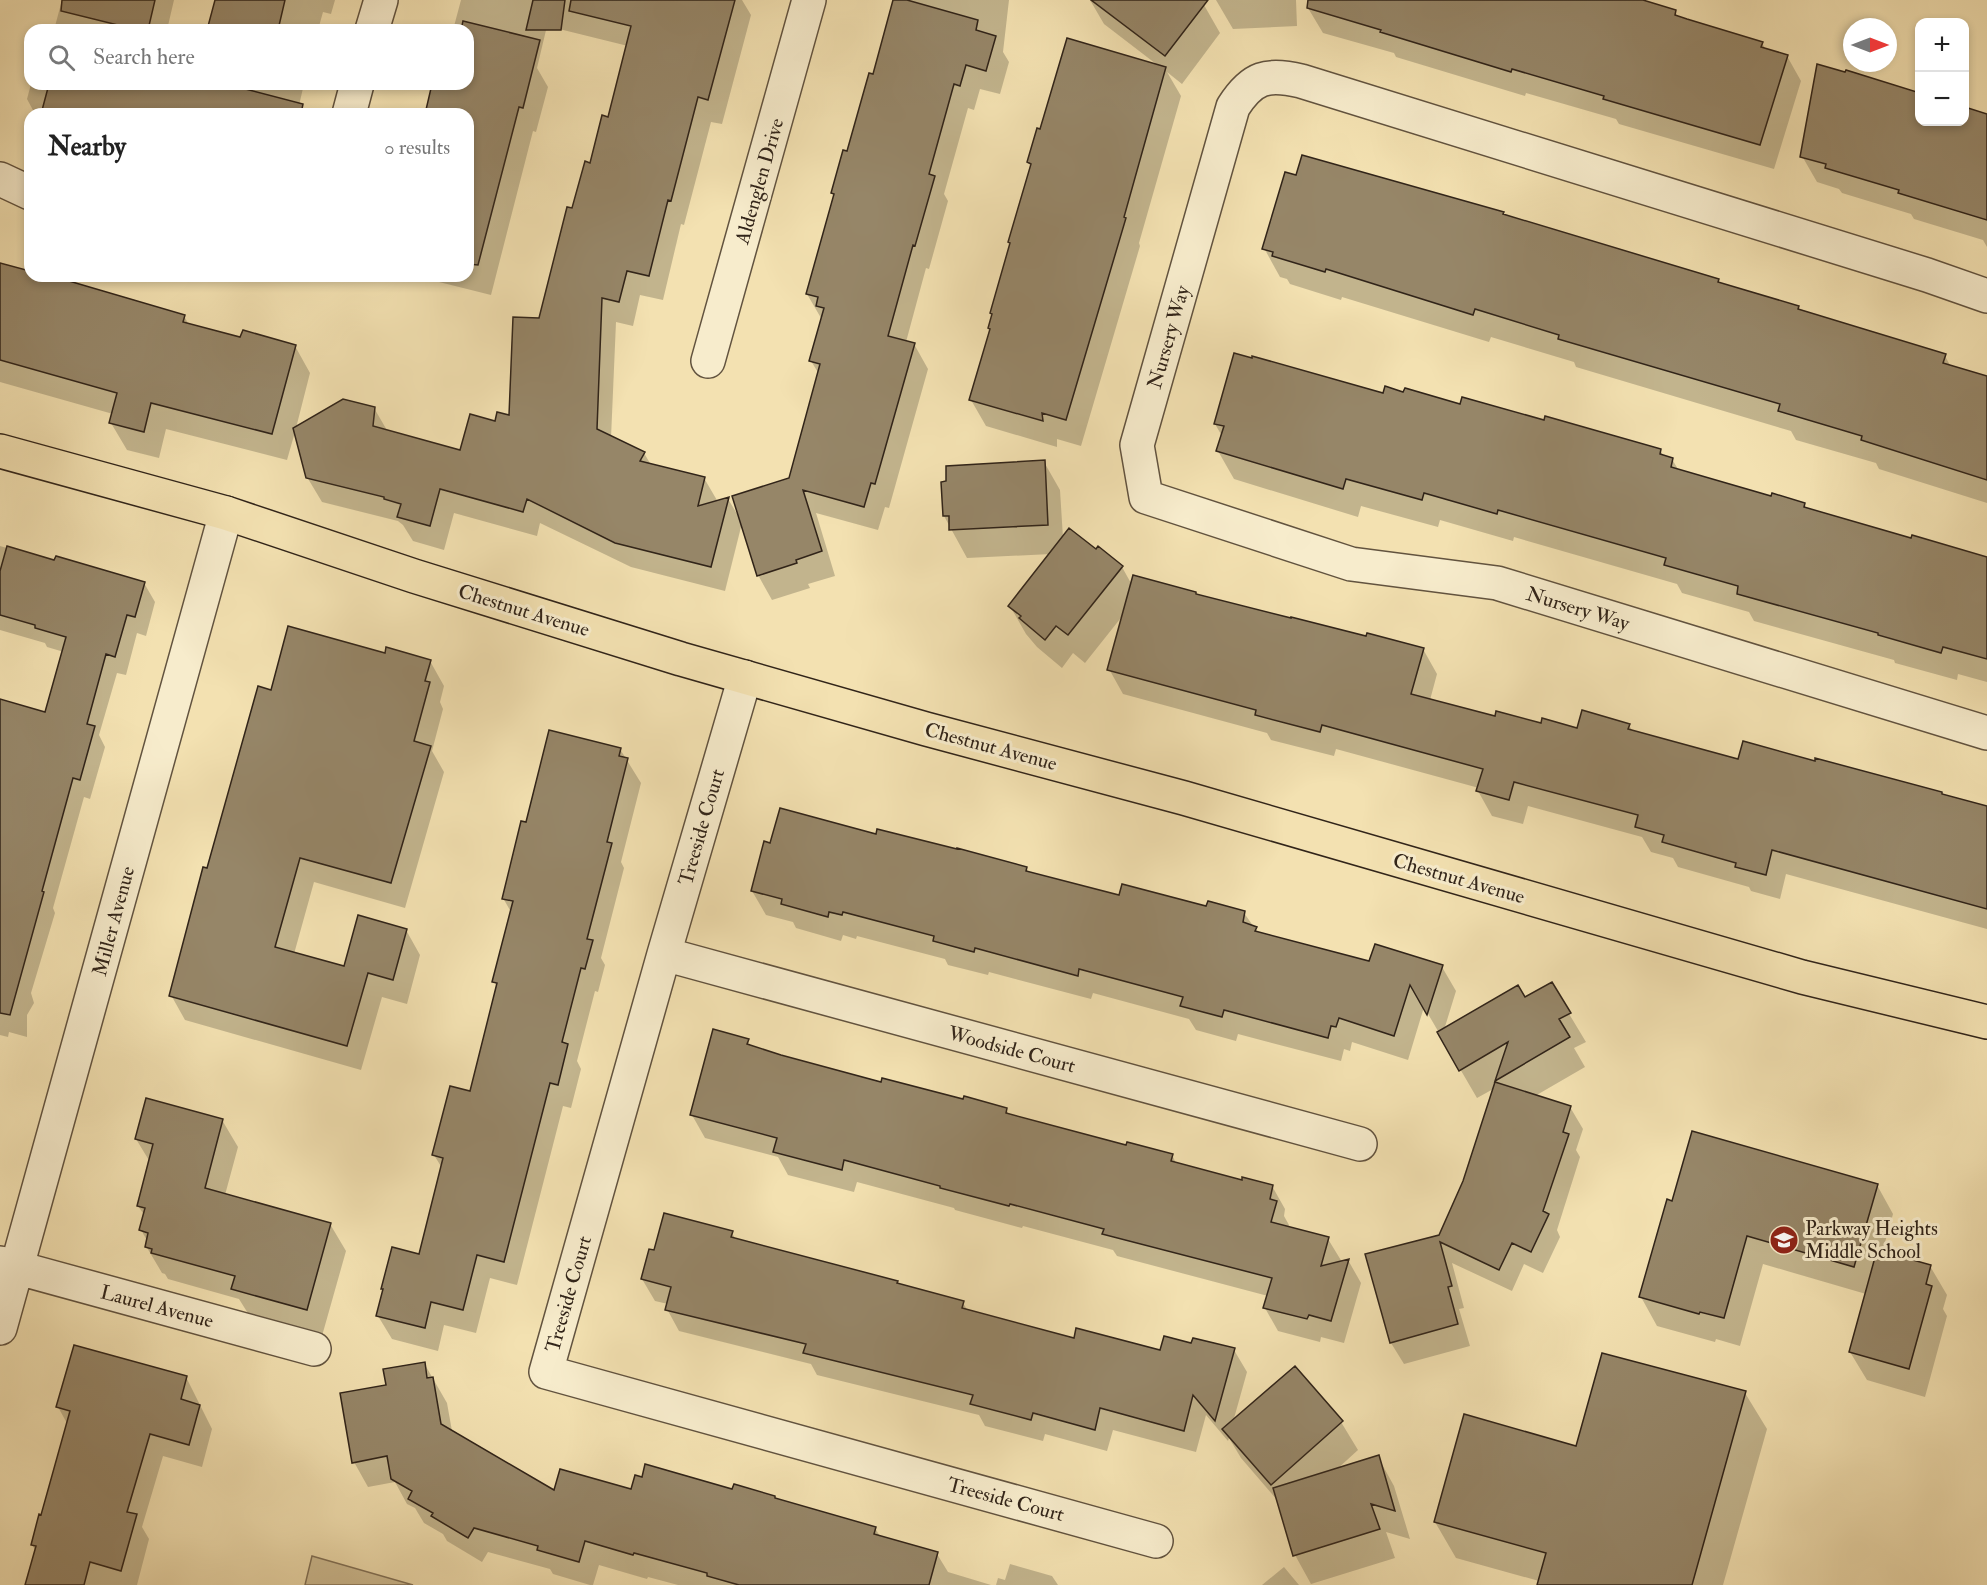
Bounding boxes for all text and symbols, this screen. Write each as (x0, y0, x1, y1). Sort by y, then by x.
north arrow (1843, 18, 1897, 72)
map controls (1915, 18, 1969, 126)
button: + (1915, 18, 1969, 72)
search box (24, 24, 474, 90)
icon: search (45, 41, 78, 74)
text: Search here (93, 43, 195, 71)
button: − (1915, 72, 1969, 126)
street label: Aldenglen Drive (729, 115, 789, 248)
text: Nearby (48, 131, 126, 163)
text: 0 results (384, 135, 450, 160)
street label: Nursery Way (1142, 281, 1195, 392)
street label: Chestnut Avenue (455, 579, 592, 642)
street label: Nursery Way (1523, 581, 1633, 636)
street label: Chestnut Avenue (922, 717, 1060, 776)
street label: Treeside Court (673, 766, 730, 888)
street label: Chestnut Avenue (1390, 848, 1528, 909)
street label: Miller Avenue (87, 863, 140, 979)
street label: Woodside Court (945, 1020, 1079, 1079)
place label: Parkway Heights Middle School (1805, 1216, 1938, 1264)
school or university icon: Parkway Heights Middle School (1768, 1224, 1800, 1256)
street label: Treeside Court (540, 1233, 597, 1355)
street label: Laurel Avenue (98, 1279, 216, 1334)
street label: Treeside Court (945, 1472, 1067, 1527)

